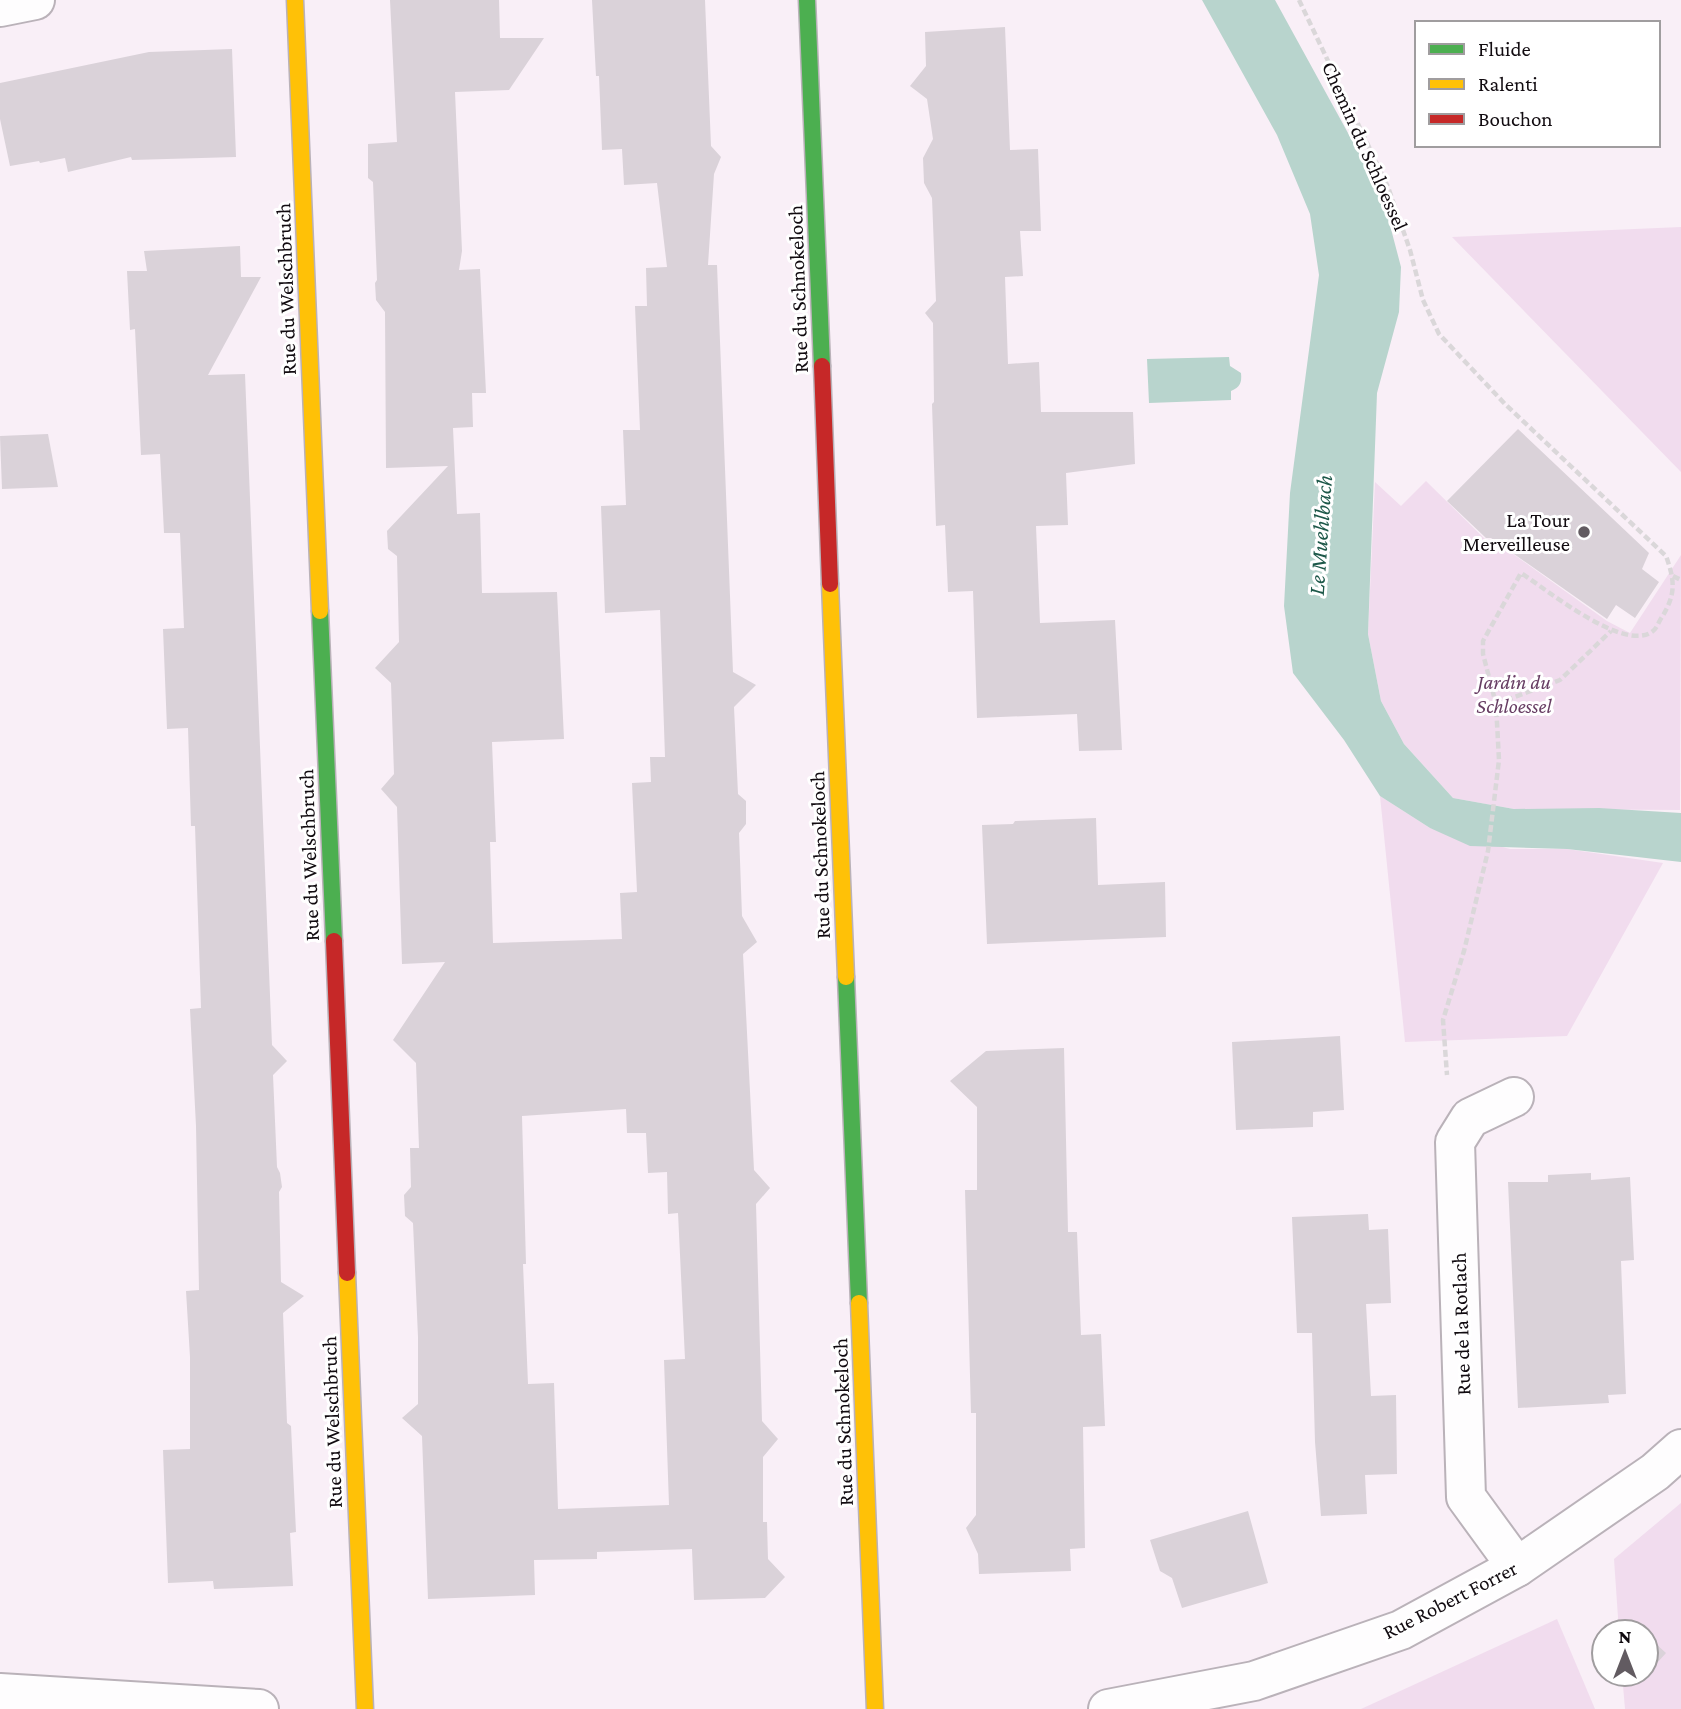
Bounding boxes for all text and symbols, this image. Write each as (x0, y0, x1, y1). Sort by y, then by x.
legend (1415, 21, 1660, 147)
text: Fluide (1478, 37, 1531, 61)
street label: Chemin du Schloessel (1317, 58, 1413, 234)
text: Ralenti (1478, 72, 1538, 96)
text: Bouchon (1478, 107, 1553, 131)
street label: Rue du Welschbruch (271, 202, 301, 376)
street label: Rue du Schnokeloch (783, 205, 813, 373)
water label: Le Muehlbach (1303, 474, 1337, 596)
place label: La Tour Merveilleuse (1463, 508, 1571, 556)
marker: La Tour Merveilleuse (1576, 524, 1592, 540)
park label: Jardin du Schloessel (1473, 670, 1553, 718)
street label: Rue du Welschbruch (294, 768, 324, 942)
street label: Rue du Schnokeloch (805, 771, 835, 939)
street label: Rue de la Rotlach (1447, 1252, 1475, 1396)
street label: Rue du Welschbruch (317, 1335, 347, 1509)
street label: Rue du Schnokeloch (828, 1338, 858, 1506)
street label: Rue Robert Forrer (1379, 1556, 1522, 1644)
north arrow (1590, 1618, 1660, 1688)
text: N (1619, 1626, 1632, 1647)

